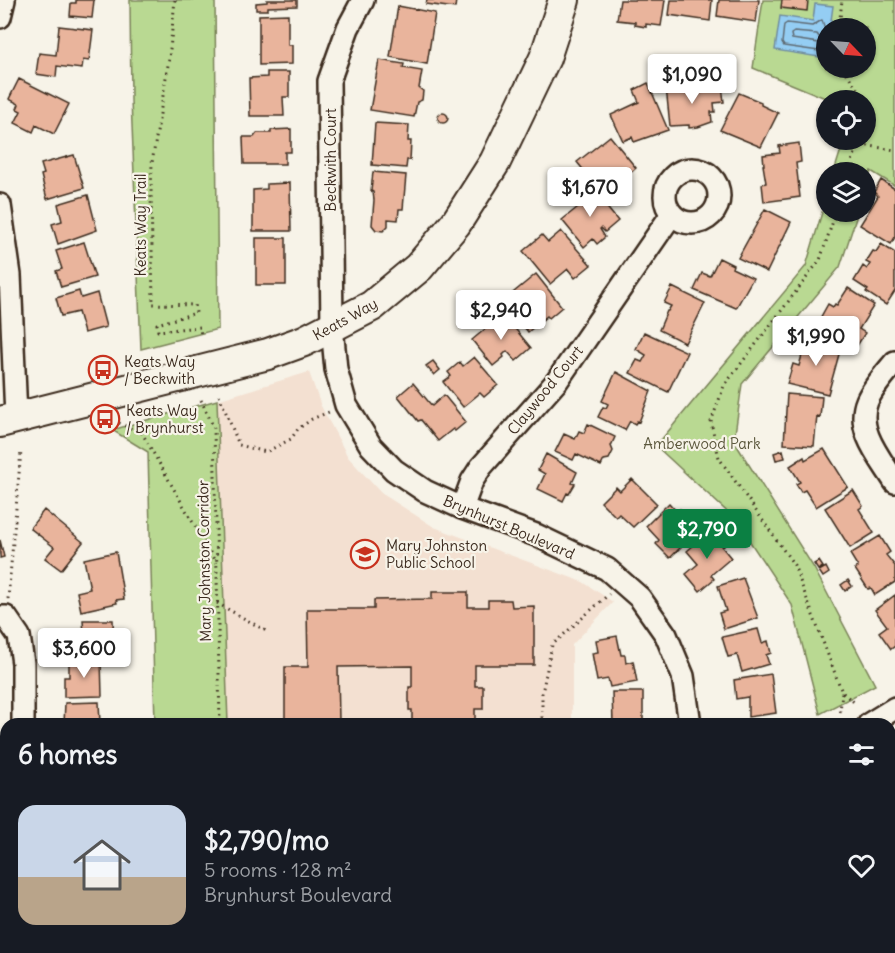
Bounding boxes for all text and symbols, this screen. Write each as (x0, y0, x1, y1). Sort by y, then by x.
north arrow (816, 18, 876, 78)
map controls (816, 18, 876, 222)
pin: $1,090 (643, 54, 741, 105)
text: $1,090 (662, 61, 722, 86)
button: locate (816, 90, 876, 150)
street label: Beckwith Court (321, 108, 340, 212)
button: layers (816, 162, 876, 222)
pin: $1,670 (541, 167, 639, 218)
street label: Keats Way Trail (131, 174, 150, 276)
text: $1,670 (561, 174, 619, 199)
pin: $2,940 (452, 290, 550, 341)
street label: Keats Way (309, 293, 381, 345)
text: $2,940 (470, 297, 532, 322)
pin: $1,990 (767, 316, 865, 367)
text: $1,990 (786, 323, 846, 348)
street label: Claywood Court (503, 342, 587, 438)
place label: Keats Way / Beckwith (124, 352, 195, 388)
bus stop icon: Keats Way / Beckwith (87, 354, 119, 386)
place label: Keats Way / Brynhurst (126, 401, 204, 437)
bus stop icon: Keats Way / Brynhurst (89, 403, 121, 435)
park label: Amberwood Park (643, 434, 761, 453)
street label: Mary Johnston Corridor (193, 480, 215, 642)
street label: Brynhurst Boulevard (440, 491, 578, 563)
pin: $2,790 (658, 509, 756, 560)
text: $2,790 (677, 516, 737, 541)
place label: Mary Johnston Public School (386, 536, 488, 572)
school or university icon: Mary Johnston Public School (349, 538, 381, 570)
pin: $3,600 (35, 628, 133, 679)
text: $3,600 (52, 635, 116, 660)
text: 6 homes (18, 738, 117, 771)
icon: filters (845, 738, 878, 771)
text: $2,790/mo (204, 824, 329, 857)
icon: home (66, 829, 138, 901)
icon: heart (845, 849, 878, 882)
text: 5 rooms · 128 m² (204, 857, 352, 882)
text: Brynhurst Boulevard (204, 882, 392, 907)

